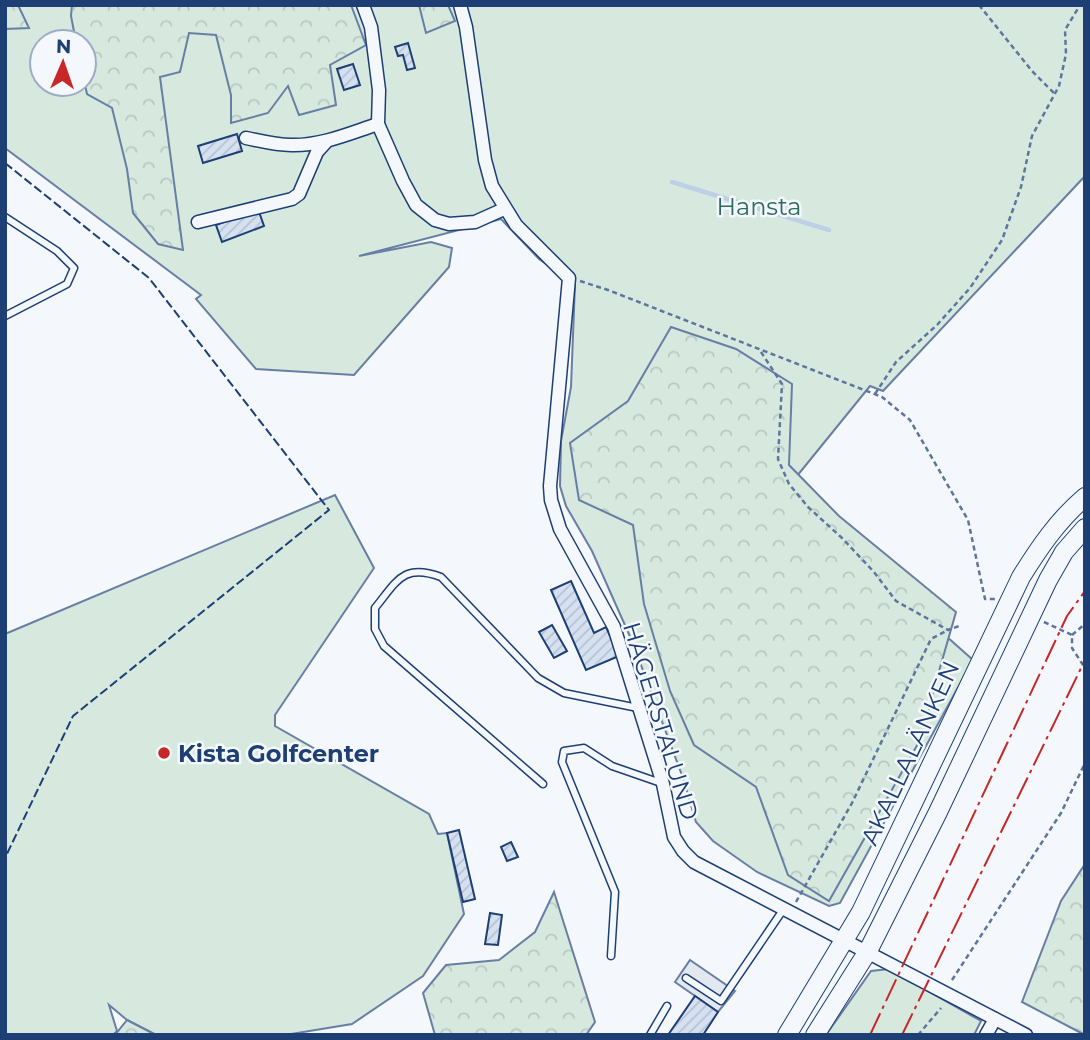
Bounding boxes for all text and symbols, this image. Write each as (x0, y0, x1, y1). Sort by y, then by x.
north arrow (28, 28, 98, 98)
text: N (55, 35, 72, 58)
park label: Hansta (716, 192, 802, 221)
street label: HÄGERSTALUND (617, 619, 705, 823)
street label: AKALLALÄNKEN (855, 656, 965, 850)
place label: Kista Golfcenter (178, 739, 379, 768)
marker: Kista Golfcenter (156, 745, 172, 761)

